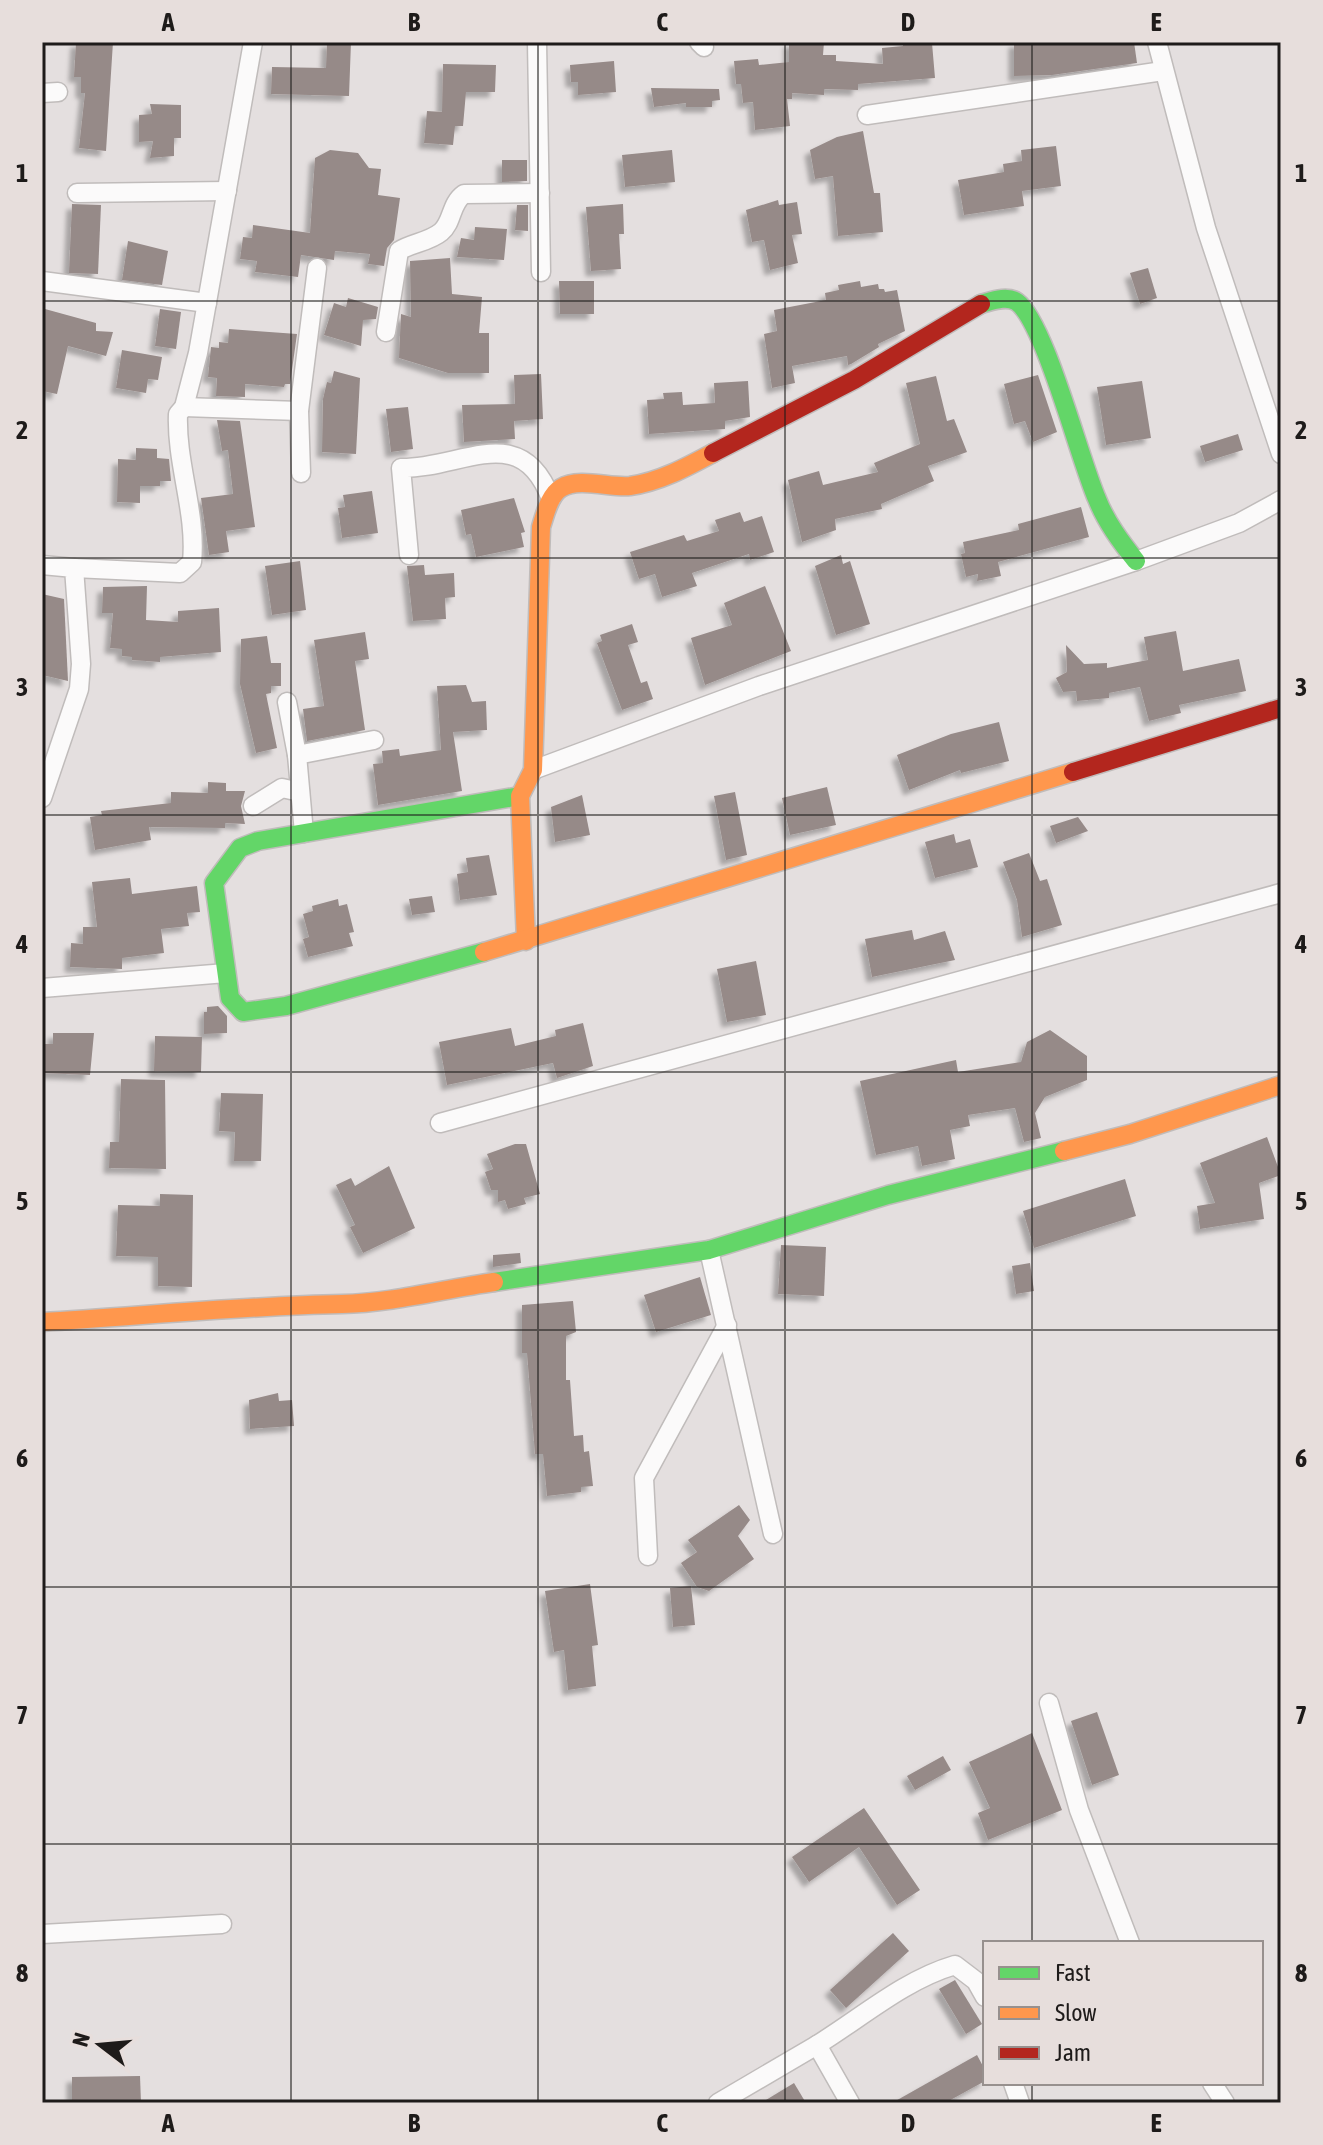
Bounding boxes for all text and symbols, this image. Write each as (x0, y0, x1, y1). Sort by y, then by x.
text: A (161, 7, 175, 37)
text: B (408, 7, 421, 37)
text: C (656, 7, 668, 37)
text: D (901, 7, 915, 37)
text: E (1150, 7, 1162, 37)
text: 1 (16, 158, 28, 188)
text: 1 (1295, 158, 1307, 188)
text: 2 (16, 415, 28, 445)
text: 2 (1295, 415, 1307, 445)
text: 3 (16, 672, 28, 702)
text: 3 (1295, 672, 1307, 702)
text: 4 (15, 929, 28, 959)
text: 4 (1294, 929, 1307, 959)
text: 5 (16, 1186, 28, 1216)
text: 5 (1295, 1186, 1307, 1216)
text: 6 (16, 1443, 28, 1473)
text: 6 (1295, 1443, 1307, 1473)
text: 7 (16, 1700, 28, 1730)
text: 7 (1295, 1700, 1307, 1730)
legend (983, 1941, 1263, 2085)
text: 8 (16, 1958, 28, 1988)
text: 8 (1295, 1958, 1307, 1988)
text: Fast (1055, 1959, 1091, 1986)
text: Slow (1055, 1999, 1097, 2026)
north arrow (60, 2005, 140, 2085)
text: N (66, 2030, 95, 2049)
text: Jam (1055, 2039, 1091, 2066)
text: A (161, 2108, 175, 2138)
text: B (408, 2108, 421, 2138)
text: C (656, 2108, 668, 2138)
text: D (901, 2108, 915, 2138)
text: E (1150, 2108, 1162, 2138)

